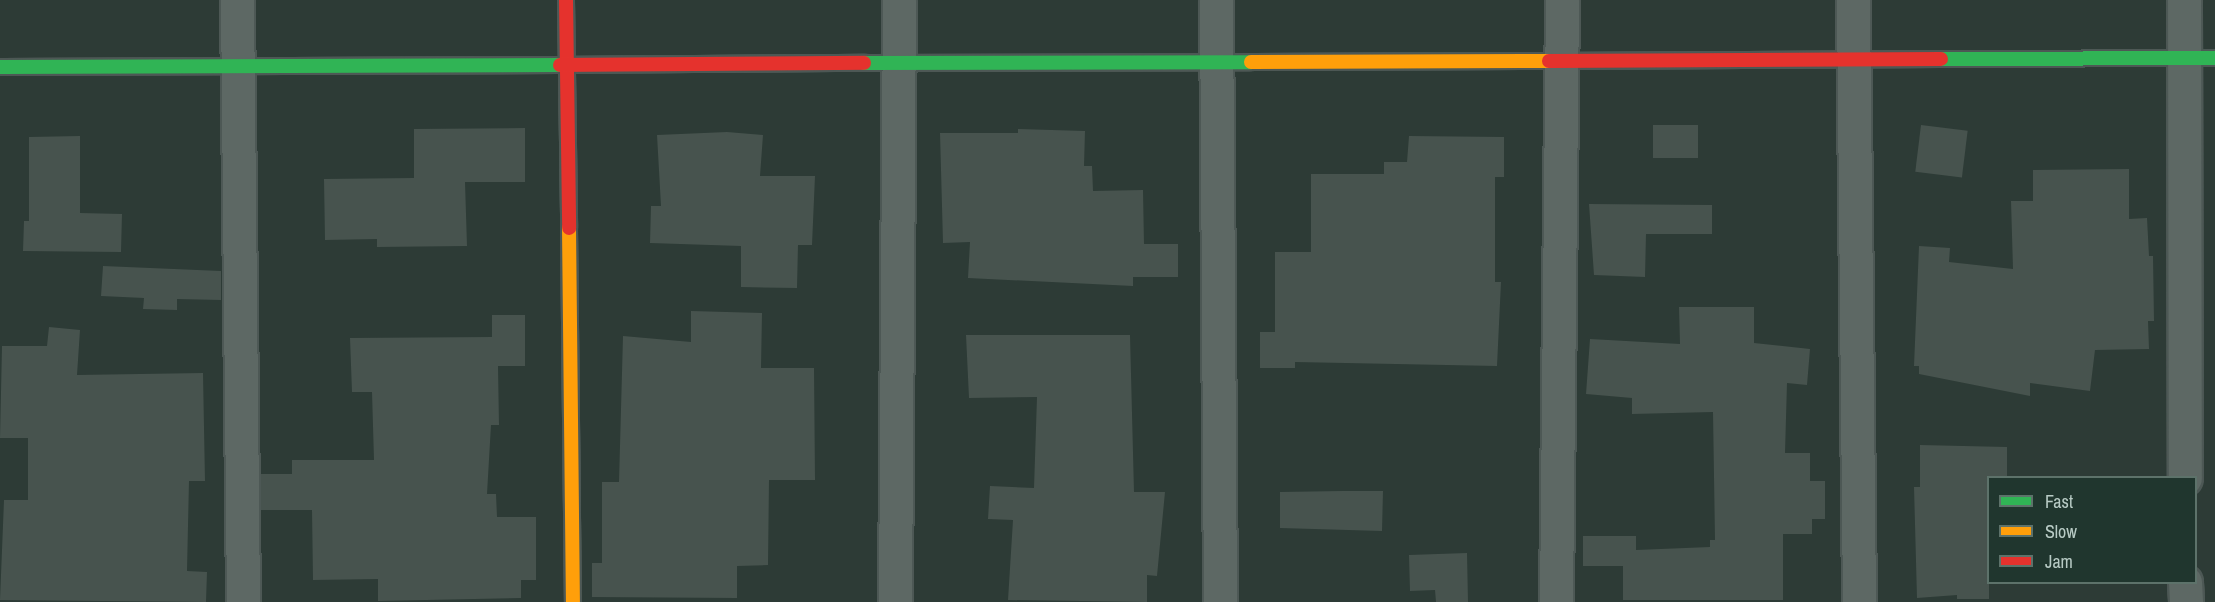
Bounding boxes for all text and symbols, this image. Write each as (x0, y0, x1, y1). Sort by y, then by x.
legend (1987, 476, 2197, 584)
text: Fast (2045, 489, 2073, 514)
text: Slow (2045, 519, 2077, 544)
text: Jam (2045, 549, 2073, 574)

